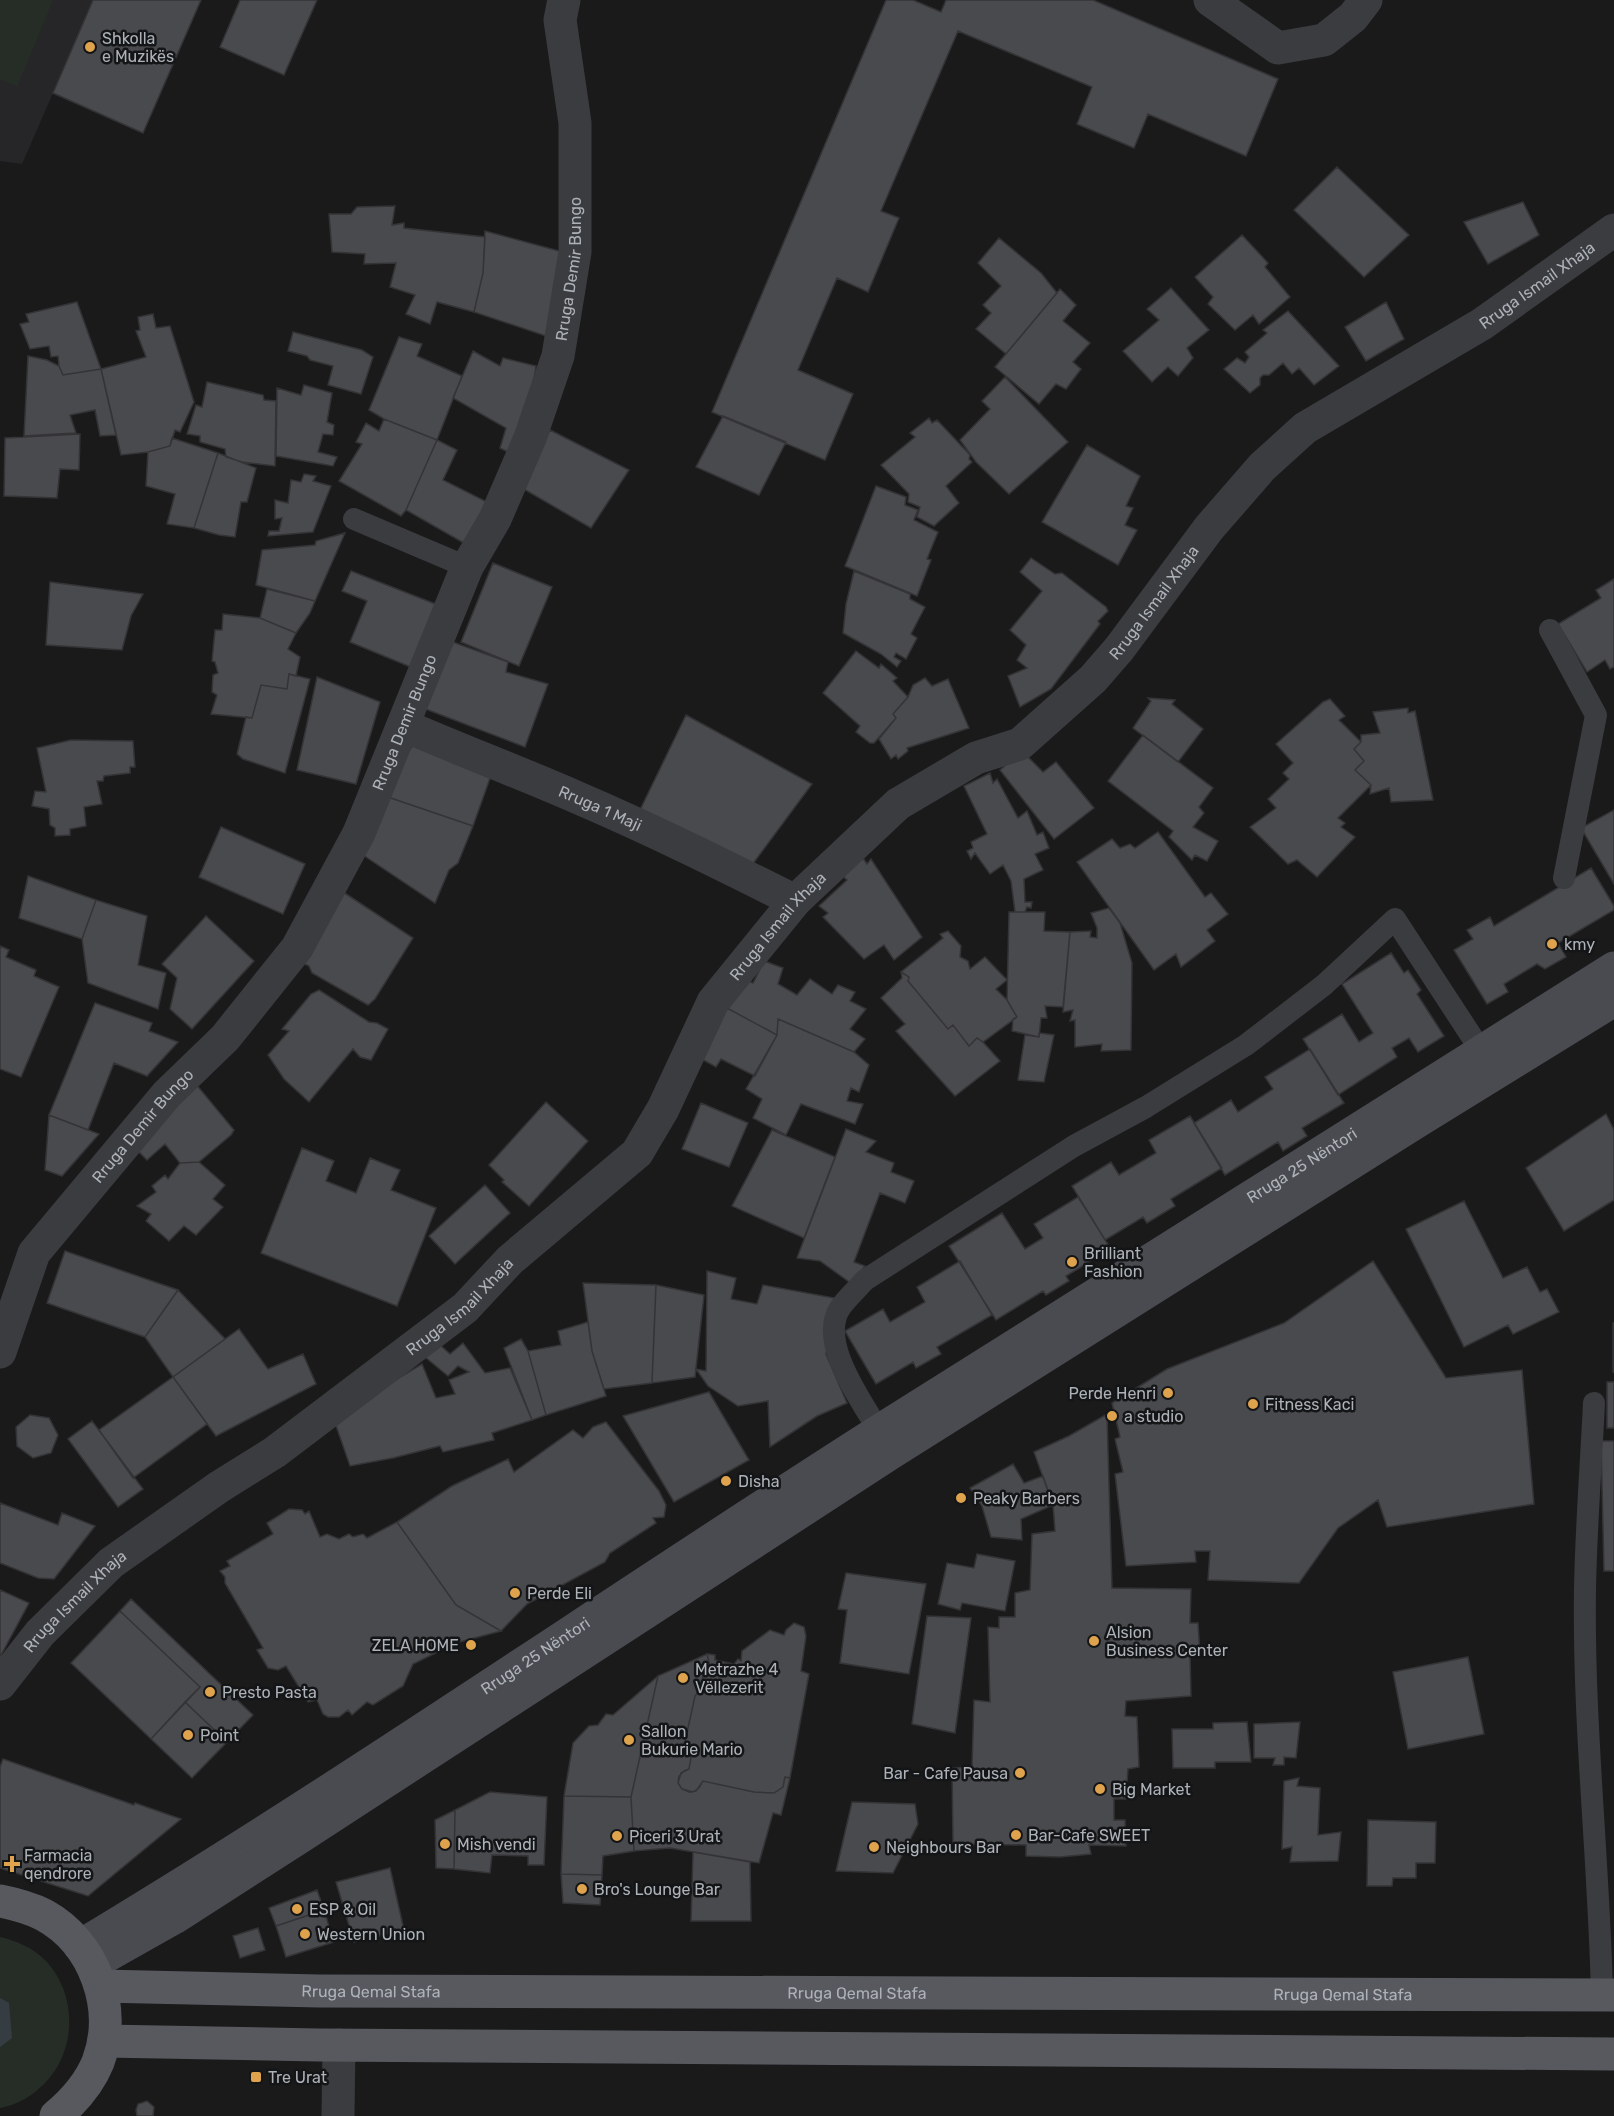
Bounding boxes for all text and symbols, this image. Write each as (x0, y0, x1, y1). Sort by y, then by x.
place label: Shkolla e Muzikës (102, 29, 174, 66)
marker: Shkolla e Muzikës (83, 40, 97, 54)
street label: Rruga Demir Bungo (552, 197, 585, 342)
street label: Rruga Ismail Xhaja (1475, 238, 1599, 333)
street label: Rruga Ismail Xhaja (1105, 542, 1203, 664)
street label: Rruga Demir Bungo (368, 652, 441, 793)
street label: Rruga 1 Maji (556, 782, 645, 835)
street label: Rruga Ismail Xhaja (726, 868, 830, 984)
place label: kmy (1564, 935, 1595, 954)
marker: kmy (1545, 937, 1559, 951)
street label: Rruga Demir Bungo (88, 1065, 197, 1187)
street label: Rruga 25 Nëntori (1243, 1124, 1361, 1207)
place label: Brilliant Fashion (1084, 1244, 1142, 1281)
street label: Rruga Ismail Xhaja (402, 1254, 517, 1359)
marker: Brilliant Fashion (1065, 1255, 1079, 1269)
place label: Perde Henri (1069, 1384, 1156, 1403)
marker: Perde Henri (1161, 1386, 1175, 1400)
place label: Fitness Kaci (1265, 1395, 1354, 1414)
marker: Fitness Kaci (1246, 1397, 1260, 1411)
place label: a studio (1124, 1407, 1183, 1426)
marker: a studio (1105, 1409, 1119, 1423)
place label: Disha (738, 1472, 780, 1491)
marker: Disha (719, 1474, 733, 1488)
place label: Peaky Barbers (973, 1489, 1080, 1508)
marker: Peaky Barbers (954, 1491, 968, 1505)
street label: Rruga Ismail Xhaja (20, 1546, 130, 1656)
place label: Perde Eli (527, 1584, 592, 1603)
marker: Perde Eli (508, 1586, 522, 1600)
street label: Rruga 25 Nëntori (477, 1613, 593, 1699)
place label: Alsion Business Center (1106, 1623, 1228, 1660)
marker: Alsion Business Center (1087, 1634, 1101, 1648)
place label: ZELA HOME (372, 1636, 459, 1655)
marker: ZELA HOME (464, 1638, 478, 1652)
place label: Metrazhe 4 Vëllezerit (695, 1660, 778, 1697)
marker: Metrazhe 4 Vëllezerit (676, 1671, 690, 1685)
place label: Presto Pasta (222, 1683, 317, 1702)
marker: Presto Pasta (203, 1685, 217, 1699)
place label: Sallon Bukurie Mario (641, 1722, 743, 1759)
place label: Point (200, 1726, 239, 1745)
marker: Point (181, 1728, 195, 1742)
marker: Sallon Bukurie Mario (622, 1733, 636, 1747)
place label: Bar - Cafe Pausa (883, 1764, 1008, 1783)
marker: Bar - Cafe Pausa (1013, 1766, 1027, 1780)
place label: Big Market (1112, 1780, 1191, 1799)
marker: Big Market (1093, 1782, 1107, 1796)
place label: Bar-Cafe SWEET (1028, 1826, 1150, 1845)
place label: Piceri 3 Urat (629, 1827, 721, 1846)
marker: Bar-Cafe SWEET (1009, 1828, 1023, 1842)
marker: Piceri 3 Urat (610, 1829, 624, 1843)
place label: Mish vendi (457, 1835, 536, 1854)
marker: Mish vendi (438, 1837, 452, 1851)
place label: Neighbours Bar (886, 1838, 1001, 1857)
marker: Neighbours Bar (867, 1840, 881, 1854)
place label: Farmacia qendrore (24, 1846, 92, 1883)
marker: Farmacia qendrore (5, 1857, 19, 1871)
place label: Bro's Lounge Bar (594, 1880, 720, 1899)
marker: Bro's Lounge Bar (575, 1882, 589, 1896)
place label: ESP & Oil (309, 1900, 376, 1919)
marker: ESP & Oil (290, 1902, 304, 1916)
place label: Western Union (317, 1925, 425, 1944)
marker: Western Union (298, 1927, 312, 1941)
street label: Rruga Qemal Stafa (301, 1982, 441, 2001)
street label: Rruga Qemal Stafa (787, 1983, 927, 2003)
street label: Rruga Qemal Stafa (1273, 1985, 1413, 2004)
place label: Tre Urat (268, 2068, 327, 2087)
marker: Tre Urat (249, 2070, 263, 2084)

